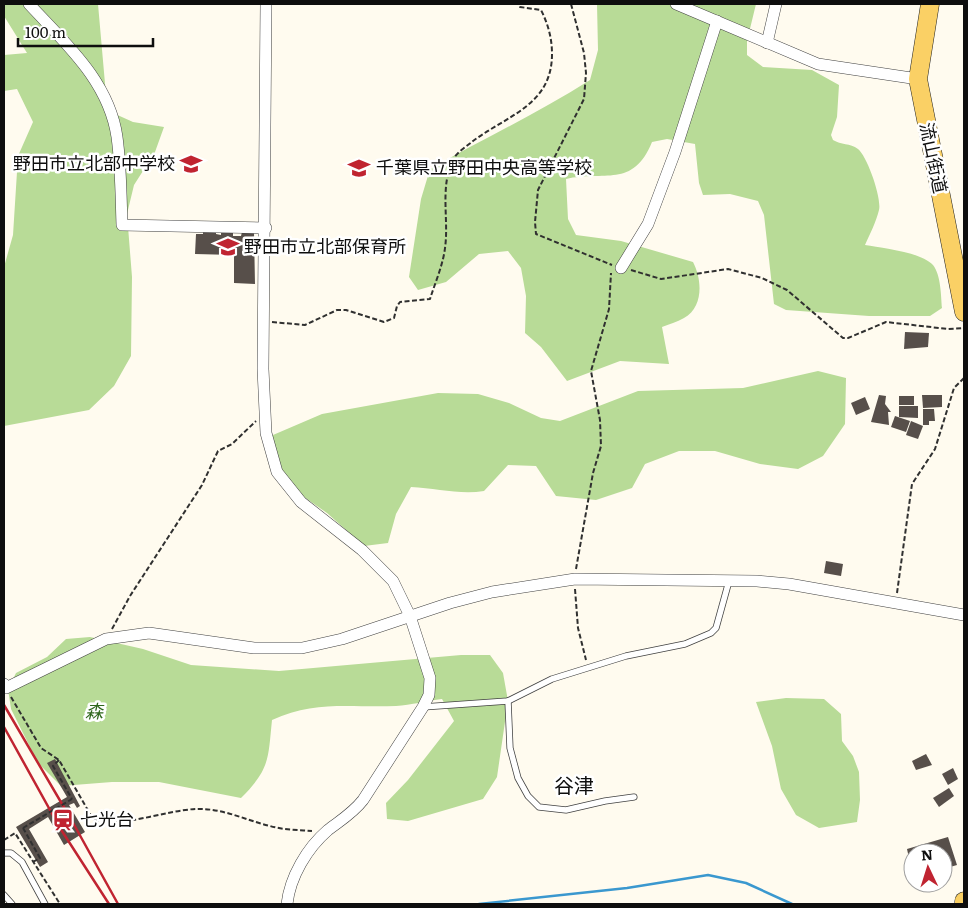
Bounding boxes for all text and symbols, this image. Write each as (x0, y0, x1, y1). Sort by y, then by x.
scale bar (18, 15, 152, 47)
text: 100 m (25, 20, 66, 43)
street label: 流山街道 (914, 120, 955, 196)
place label: 野田市立北部中学校 (13, 149, 175, 176)
school or university icon: 野田市立北部中学校 (178, 151, 204, 177)
place label: 千葉県立野田中央高等学校 (376, 153, 592, 180)
school or university icon: 千葉県立野田中央高等学校 (346, 155, 372, 181)
place label: 野田市立北部保育所 (244, 232, 406, 259)
school or university icon: 野田市立北部保育所 (215, 234, 241, 260)
park label: 森 (85, 697, 105, 724)
district label: 谷津 (554, 769, 594, 799)
place label: 七光台 (80, 805, 134, 832)
station icon: 七光台 (50, 807, 76, 833)
north arrow (903, 843, 953, 893)
text: N (920, 844, 934, 864)

